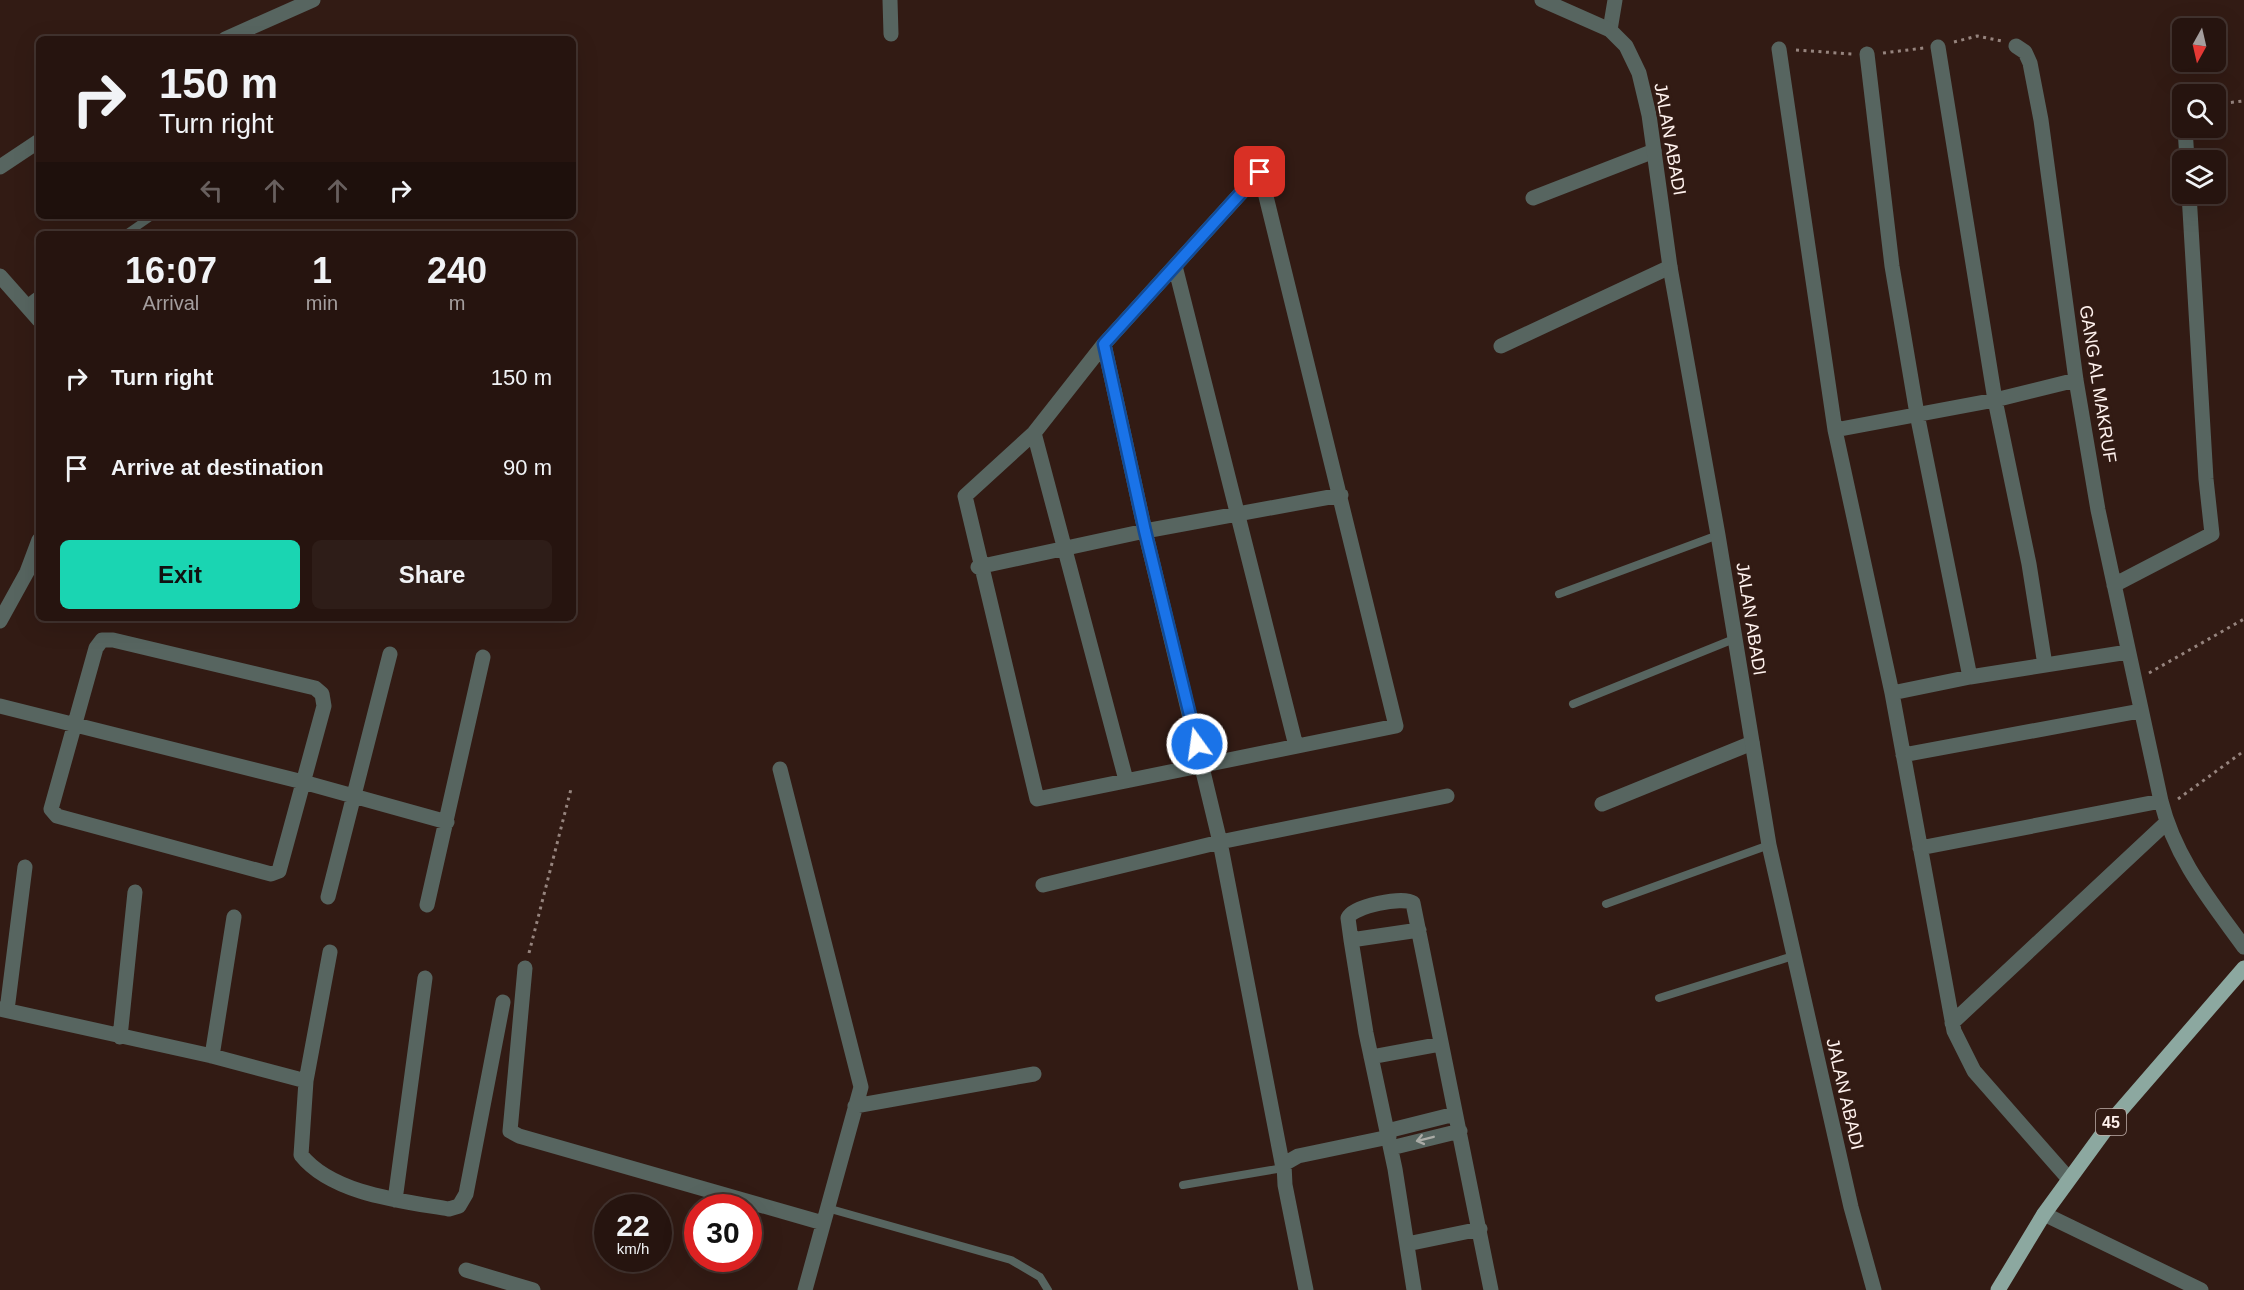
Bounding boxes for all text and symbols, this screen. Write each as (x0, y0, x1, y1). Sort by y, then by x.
north arrow (2172, 18, 2226, 72)
map controls (2172, 18, 2226, 204)
icon: right (60, 60, 138, 138)
text: 150 m (159, 60, 278, 107)
street label: JALAN ABADI (1650, 81, 1690, 197)
button: search (2172, 84, 2226, 138)
text: Turn right (159, 109, 274, 139)
pin (1234, 146, 1285, 197)
button: layers (2172, 150, 2226, 204)
icon: arrive (1243, 155, 1276, 188)
icon: left (195, 174, 228, 207)
icon: ahead (258, 174, 291, 207)
icon: ahead (321, 174, 354, 207)
icon: right (384, 174, 417, 207)
text: 16:07 (125, 250, 217, 291)
text: 1 (312, 250, 332, 291)
text: 240 (427, 250, 487, 291)
text: Arrival (143, 292, 199, 314)
text: min (306, 292, 338, 314)
text: m (449, 292, 465, 314)
street label: GANG AL MAKRUF (2076, 304, 2120, 464)
icon: right (60, 362, 93, 395)
text: Turn right (111, 365, 213, 390)
text: 150 m (491, 365, 552, 390)
icon: arrive (60, 452, 93, 485)
text: Arrive at destination (111, 455, 324, 480)
text: 90 m (503, 455, 552, 480)
button: Exit (60, 540, 300, 609)
button: Share (312, 540, 552, 609)
street label: JALAN ABADI (1732, 561, 1770, 677)
position arrow (1165, 712, 1229, 776)
street label: JALAN ABADI (1822, 1036, 1868, 1152)
road number: 45 (2096, 1109, 2126, 1135)
one-way arrow (1416, 1134, 1435, 1146)
speed limit sign: 30 (684, 1194, 762, 1272)
text: 22 (616, 1209, 650, 1242)
text: km/h (617, 1240, 649, 1257)

